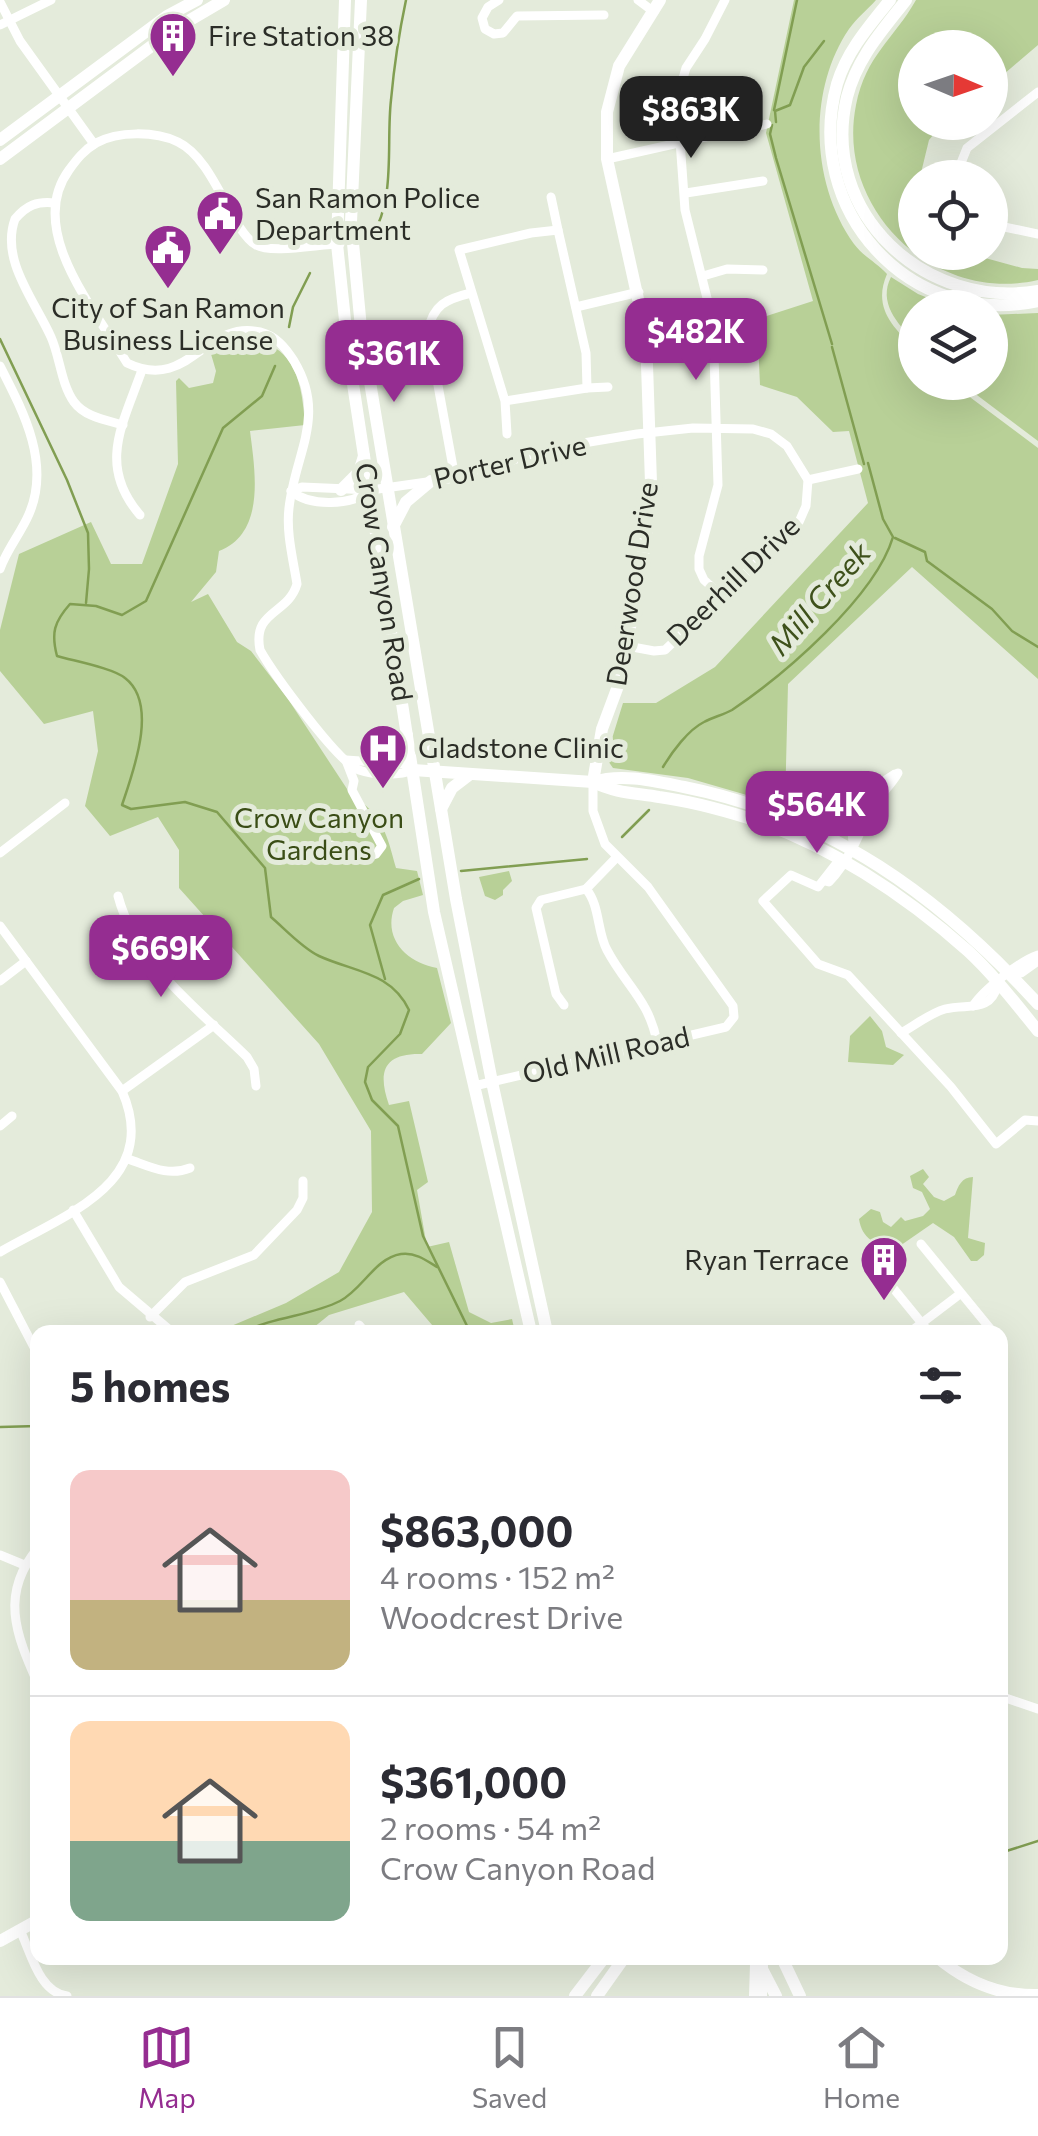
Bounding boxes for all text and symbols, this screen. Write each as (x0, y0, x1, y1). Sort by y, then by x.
building icon: Fire Station 38 (147, 10, 199, 78)
place label: Fire Station 38 (208, 18, 394, 52)
north arrow (898, 30, 1008, 140)
map controls (898, 30, 1008, 400)
pin: $863K (621, 76, 761, 161)
text: $863K (642, 88, 740, 128)
button: locate (898, 160, 1008, 270)
place label: San Ramon Police Department (255, 180, 480, 246)
public building icon: San Ramon Police Department (194, 188, 246, 256)
public building icon: City of San Ramon Business License (142, 222, 194, 290)
place label: City of San Ramon Business License (51, 290, 285, 356)
button: layers (898, 290, 1008, 400)
pin: $482K (626, 298, 766, 383)
text: $482K (647, 310, 745, 350)
pin: $361K (324, 320, 464, 405)
text: $361K (347, 332, 441, 372)
street label: Porter Drive (430, 427, 589, 495)
street label: Crow Canyon Road (349, 460, 421, 704)
street label: Deerwood Drive (598, 479, 664, 688)
street label: Deerhill Drive (659, 508, 806, 652)
water label: Mill Creek (759, 533, 878, 661)
hospital icon: Gladstone Clinic (357, 722, 409, 790)
place label: Gladstone Clinic (418, 730, 624, 764)
pin: $564K (747, 771, 887, 856)
text: $564K (768, 783, 866, 823)
park label: Crow Canyon Gardens (234, 800, 404, 866)
pin: $669K (91, 915, 231, 1000)
text: $669K (111, 927, 211, 967)
street label: Old Mill Road (519, 1018, 693, 1090)
building icon: Ryan Terrace (858, 1234, 910, 1302)
place label: Ryan Terrace (684, 1242, 849, 1276)
icon: filters (913, 1358, 968, 1413)
text: 5 homes (70, 1359, 230, 1411)
text: $863,000 (380, 1504, 573, 1556)
icon: home (150, 1510, 270, 1630)
text: 4 rooms · 152 m² (380, 1556, 615, 1596)
text: Woodcrest Drive (380, 1596, 623, 1636)
text: $361,000 (380, 1755, 567, 1807)
icon: home (150, 1761, 270, 1881)
text: 2 rooms · 54 m² (380, 1807, 601, 1847)
text: Crow Canyon Road (380, 1847, 655, 1887)
tab: Map (138, 2020, 196, 2114)
tab: Saved (472, 2020, 547, 2114)
tab: Home (823, 2020, 900, 2114)

